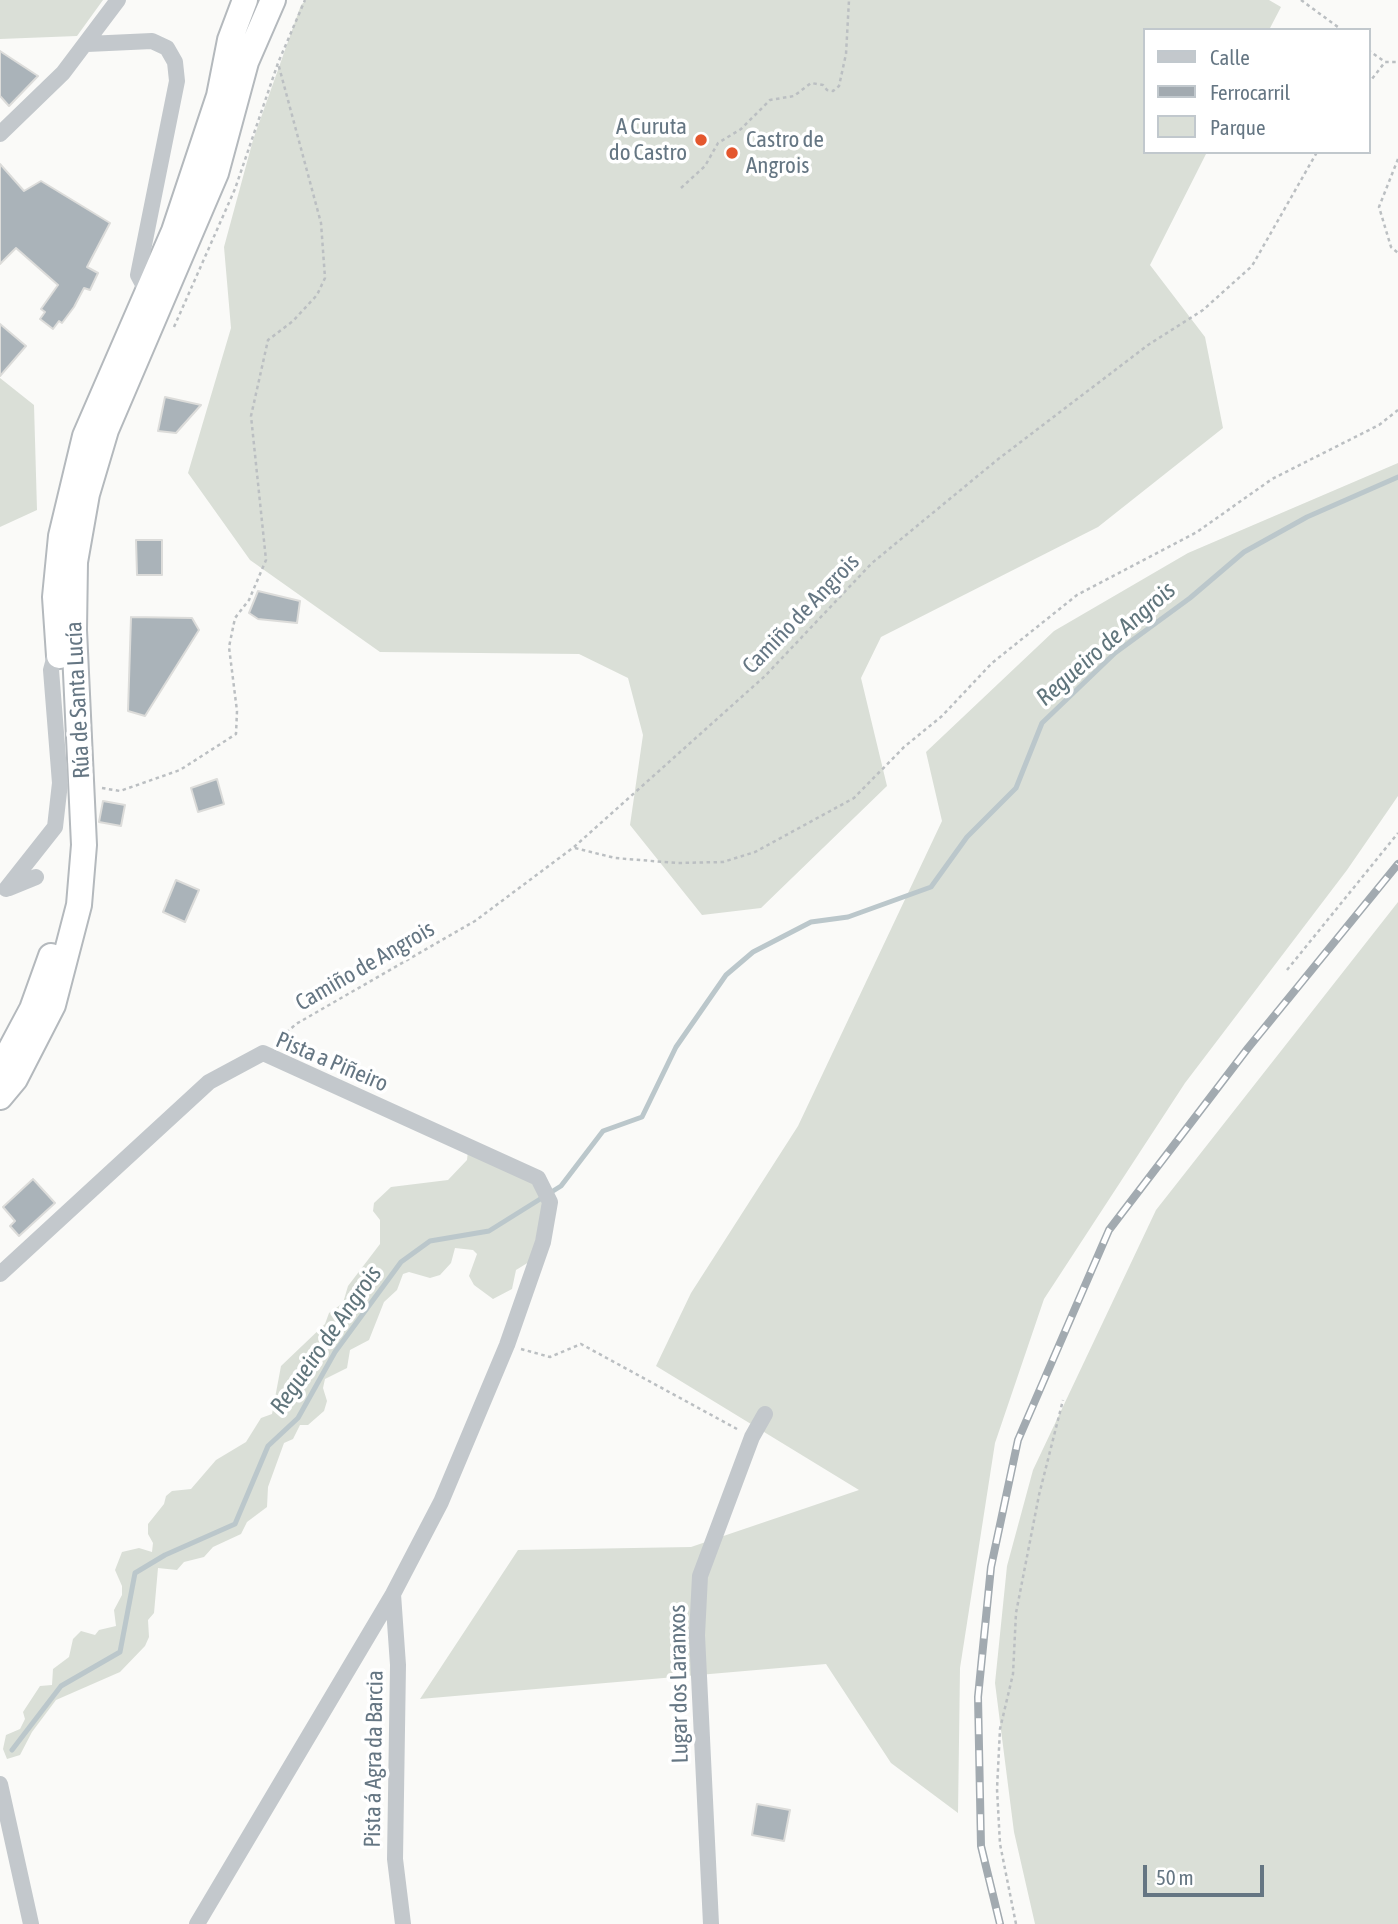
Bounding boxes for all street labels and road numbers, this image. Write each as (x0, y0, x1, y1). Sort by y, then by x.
street label: Camiño de Angrois (737, 548, 865, 680)
street label: Rúa de Santa Lucía (60, 621, 96, 779)
street label: Camiño de Angrois (291, 915, 439, 1017)
street label: Pista a Piñeiro (272, 1026, 392, 1098)
street label: Lugar dos Laranxos (664, 1604, 694, 1764)
street label: Pista á Agra da Barcia (359, 1670, 389, 1848)

